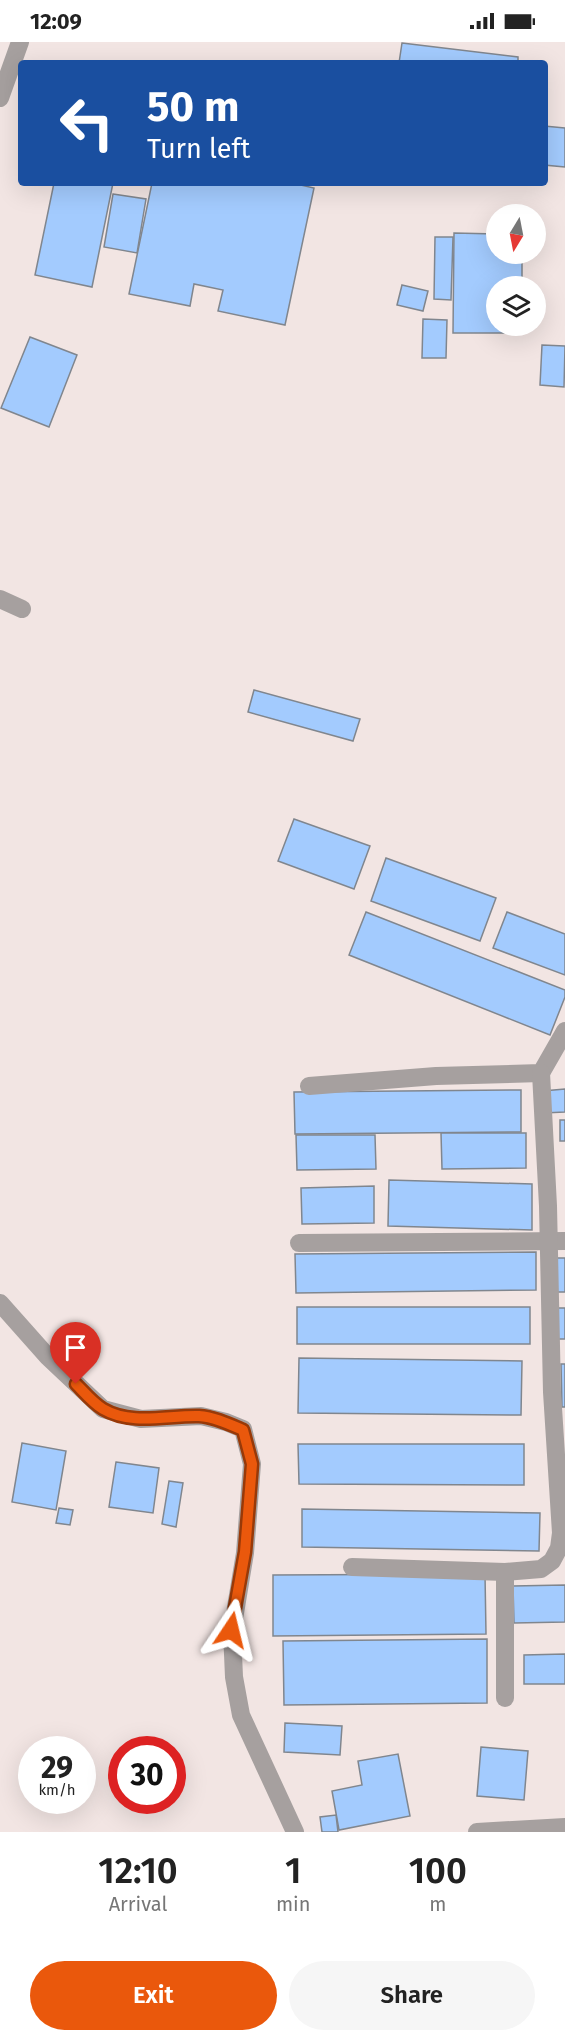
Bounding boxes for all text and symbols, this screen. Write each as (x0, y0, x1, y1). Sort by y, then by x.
text: 12:09 (30, 8, 82, 35)
text: 50 m (147, 82, 240, 132)
icon: left (48, 84, 126, 162)
text: Turn left (147, 133, 250, 165)
north arrow (486, 204, 546, 264)
map controls (486, 204, 546, 336)
button: layers (486, 276, 546, 336)
pin (50, 1322, 101, 1384)
icon: arrive (59, 1331, 92, 1364)
position arrow (199, 1598, 263, 1662)
speed limit sign: 30 (108, 1736, 186, 1814)
text: 29 (41, 1750, 73, 1786)
text: km/h (38, 1781, 76, 1799)
text: 12:10 (98, 1849, 178, 1893)
text: 1 (285, 1849, 301, 1893)
text: 100 (409, 1849, 467, 1893)
text: Arrival (109, 1892, 167, 1916)
text: min (276, 1892, 310, 1916)
text: m (429, 1892, 446, 1916)
button: Exit (30, 1961, 277, 2030)
button: Share (289, 1961, 535, 2030)

